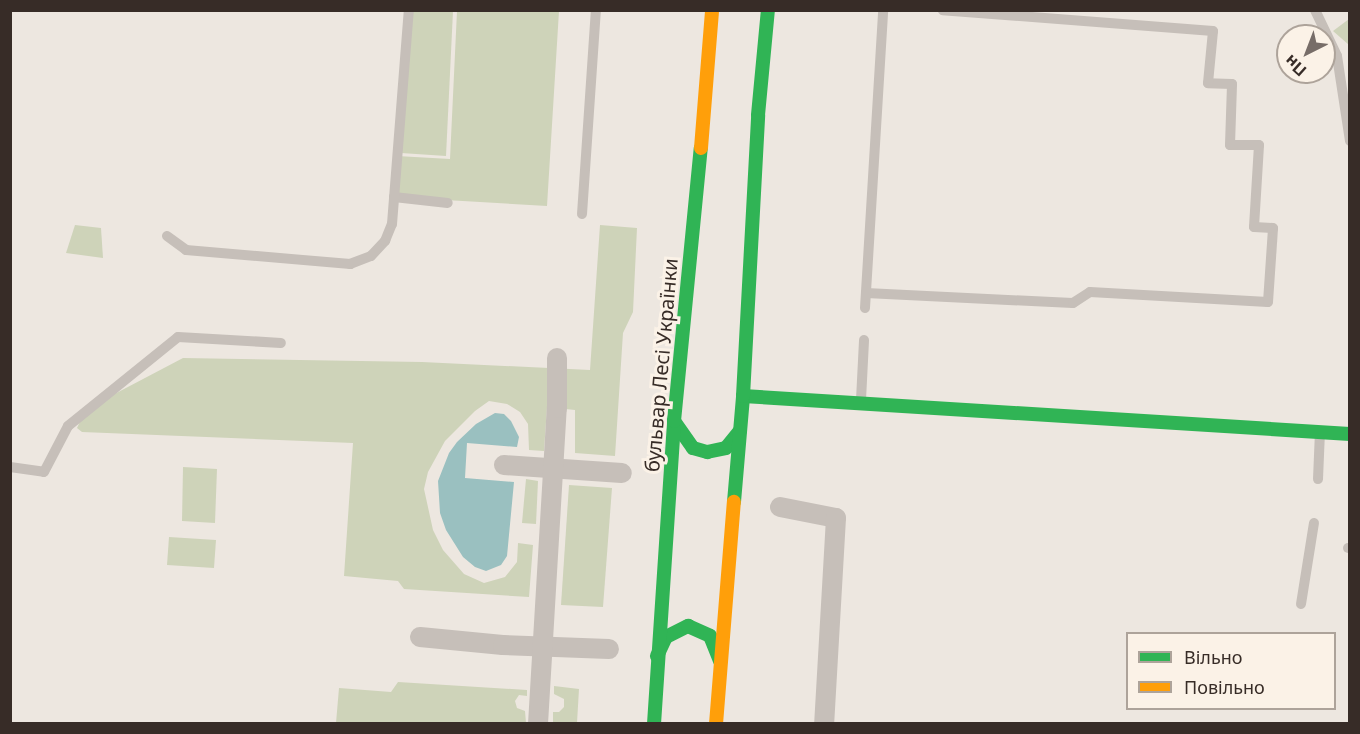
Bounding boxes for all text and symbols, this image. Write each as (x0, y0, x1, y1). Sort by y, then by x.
north arrow (1276, 24, 1336, 84)
text: Пн (1280, 50, 1311, 82)
street label: бульвар Лесі Українки (640, 257, 682, 473)
legend (1126, 632, 1336, 710)
text: Вільно (1184, 645, 1242, 669)
text: Повільно (1184, 675, 1265, 699)

